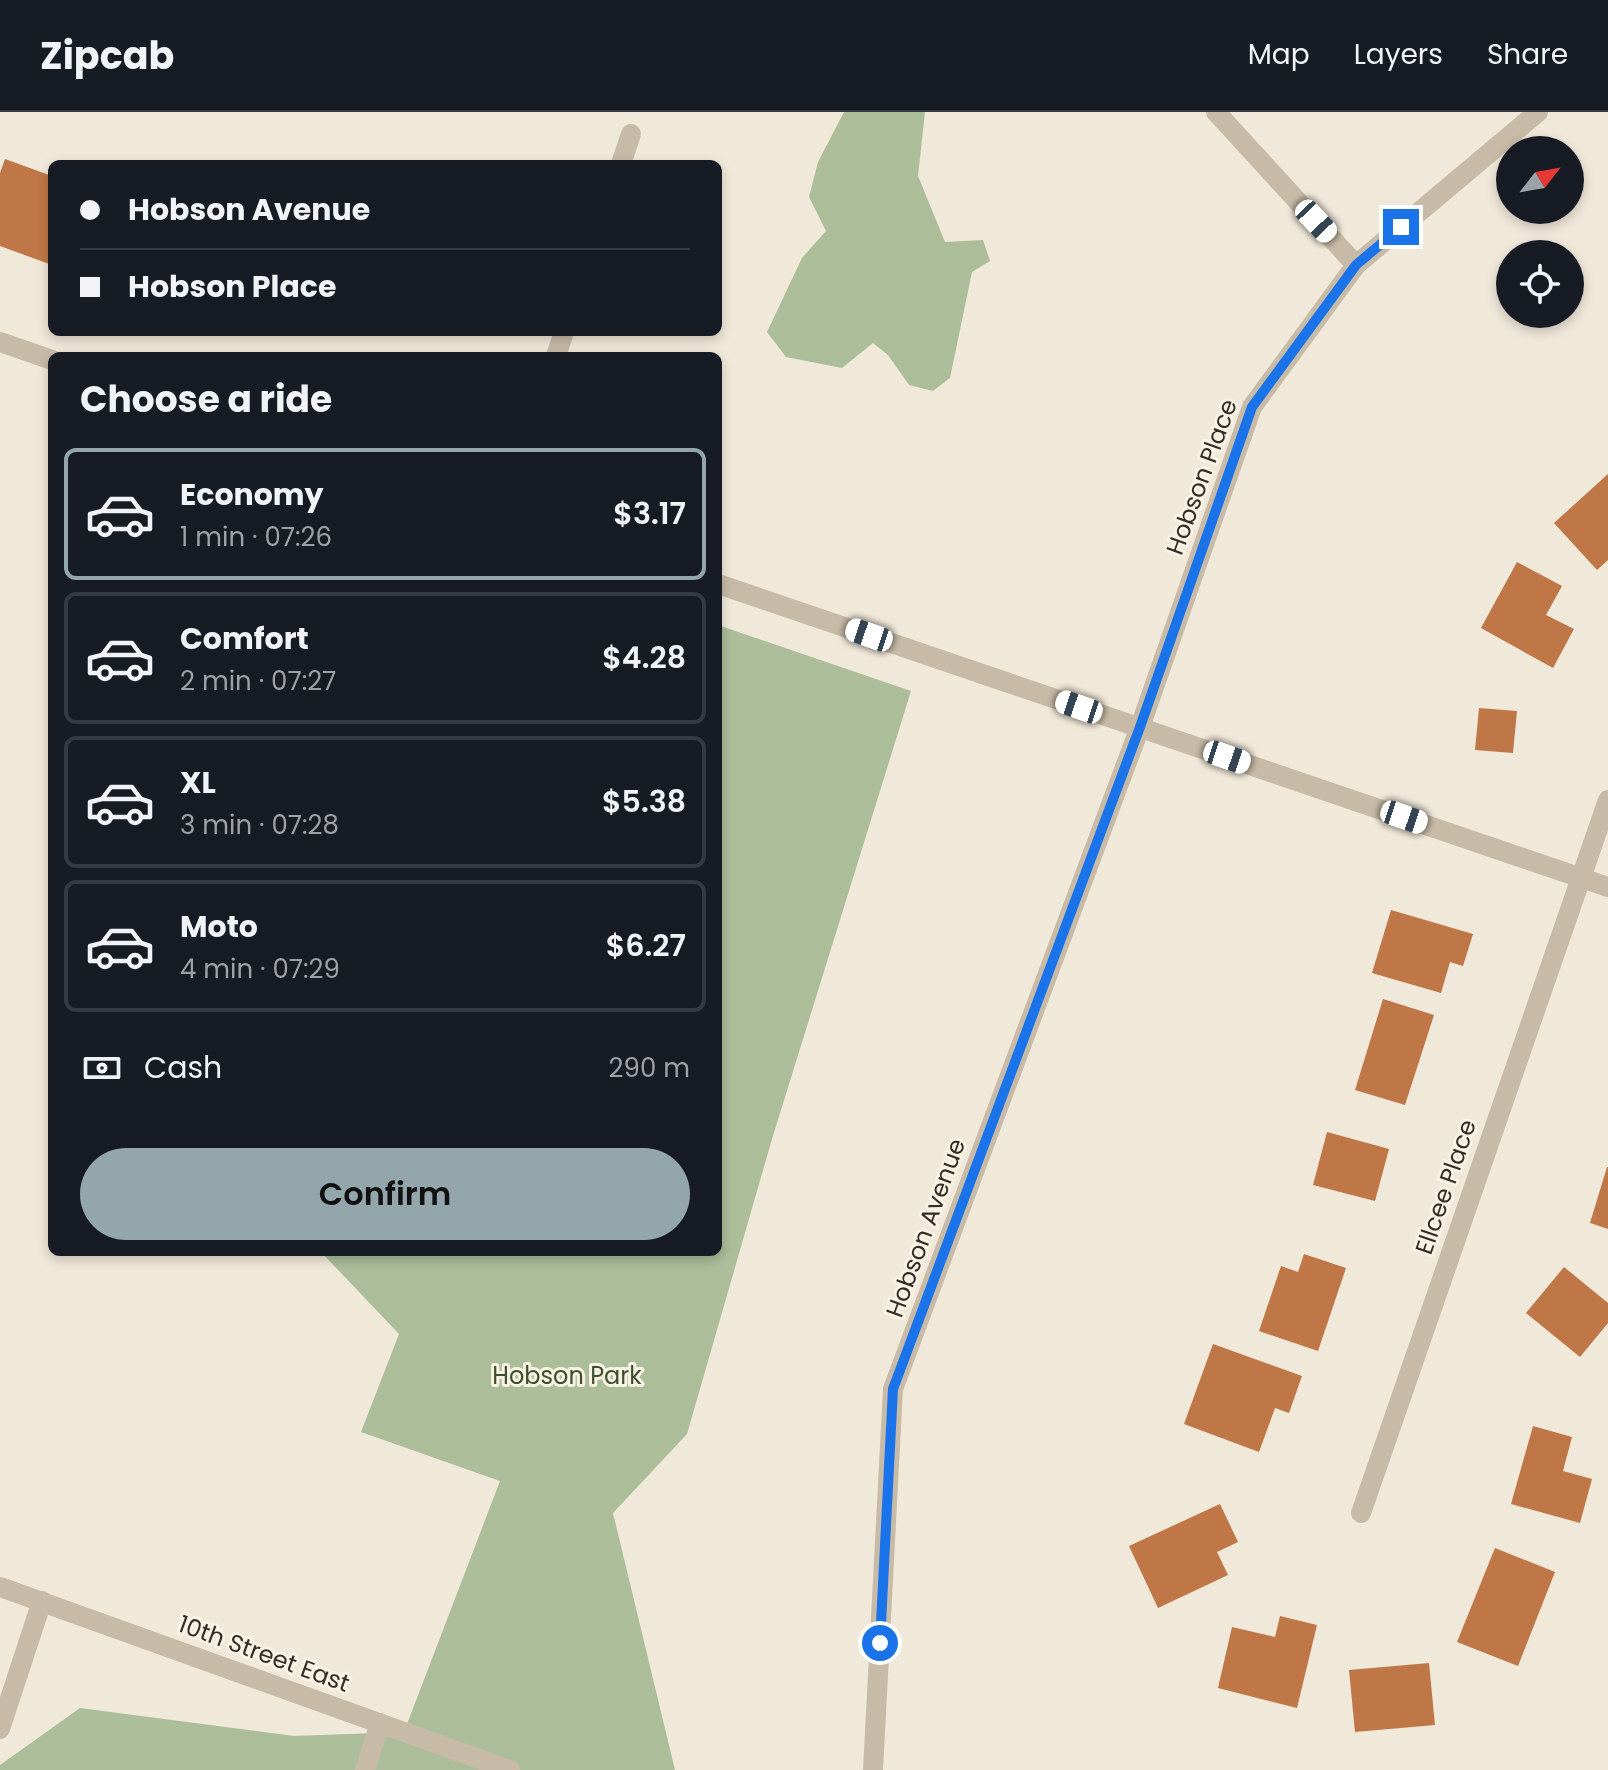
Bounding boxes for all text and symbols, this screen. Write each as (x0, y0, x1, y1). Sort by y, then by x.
text: Zipcab (40, 29, 174, 82)
text: Map (1248, 35, 1310, 74)
text: Layers (1354, 35, 1443, 74)
text: Share (1487, 35, 1568, 74)
north arrow (1496, 136, 1584, 224)
map controls (1496, 136, 1584, 328)
text: Hobson Avenue (128, 188, 370, 231)
car (1291, 195, 1341, 247)
route end (1383, 209, 1419, 245)
button: locate (1496, 240, 1584, 328)
text: Hobson Place (128, 265, 336, 308)
text: Choose a ride (80, 374, 332, 425)
street label: Hobson Place (1158, 394, 1245, 559)
text: Economy (180, 473, 324, 516)
icon: car (84, 478, 156, 550)
text: $3.17 (613, 492, 686, 535)
text: 1 min · 07:26 (180, 519, 332, 555)
car (842, 616, 896, 654)
text: Comfort (180, 617, 309, 660)
icon: car (84, 622, 156, 694)
text: $4.28 (602, 636, 686, 679)
text: 2 min · 07:27 (180, 663, 336, 699)
car (1052, 688, 1106, 726)
car (1200, 738, 1254, 776)
text: XL (180, 761, 216, 804)
icon: car (84, 766, 156, 838)
text: $5.38 (602, 780, 686, 823)
car (1377, 798, 1431, 836)
text: 3 min · 07:28 (180, 807, 339, 843)
text: Moto (180, 905, 258, 948)
icon: car (84, 910, 156, 982)
text: $6.27 (606, 924, 686, 967)
text: 4 min · 07:29 (180, 951, 340, 987)
icon: cash (80, 1046, 124, 1090)
text: Cash (144, 1046, 222, 1089)
text: 290 m (609, 1050, 690, 1086)
street label: Ellcee Place (1407, 1115, 1484, 1259)
street label: Hobson Avenue (878, 1134, 973, 1322)
button: Confirm (80, 1148, 690, 1240)
park label: Hobson Park (492, 1359, 642, 1392)
street label: 10th Street East (174, 1607, 354, 1700)
route start (862, 1625, 898, 1661)

